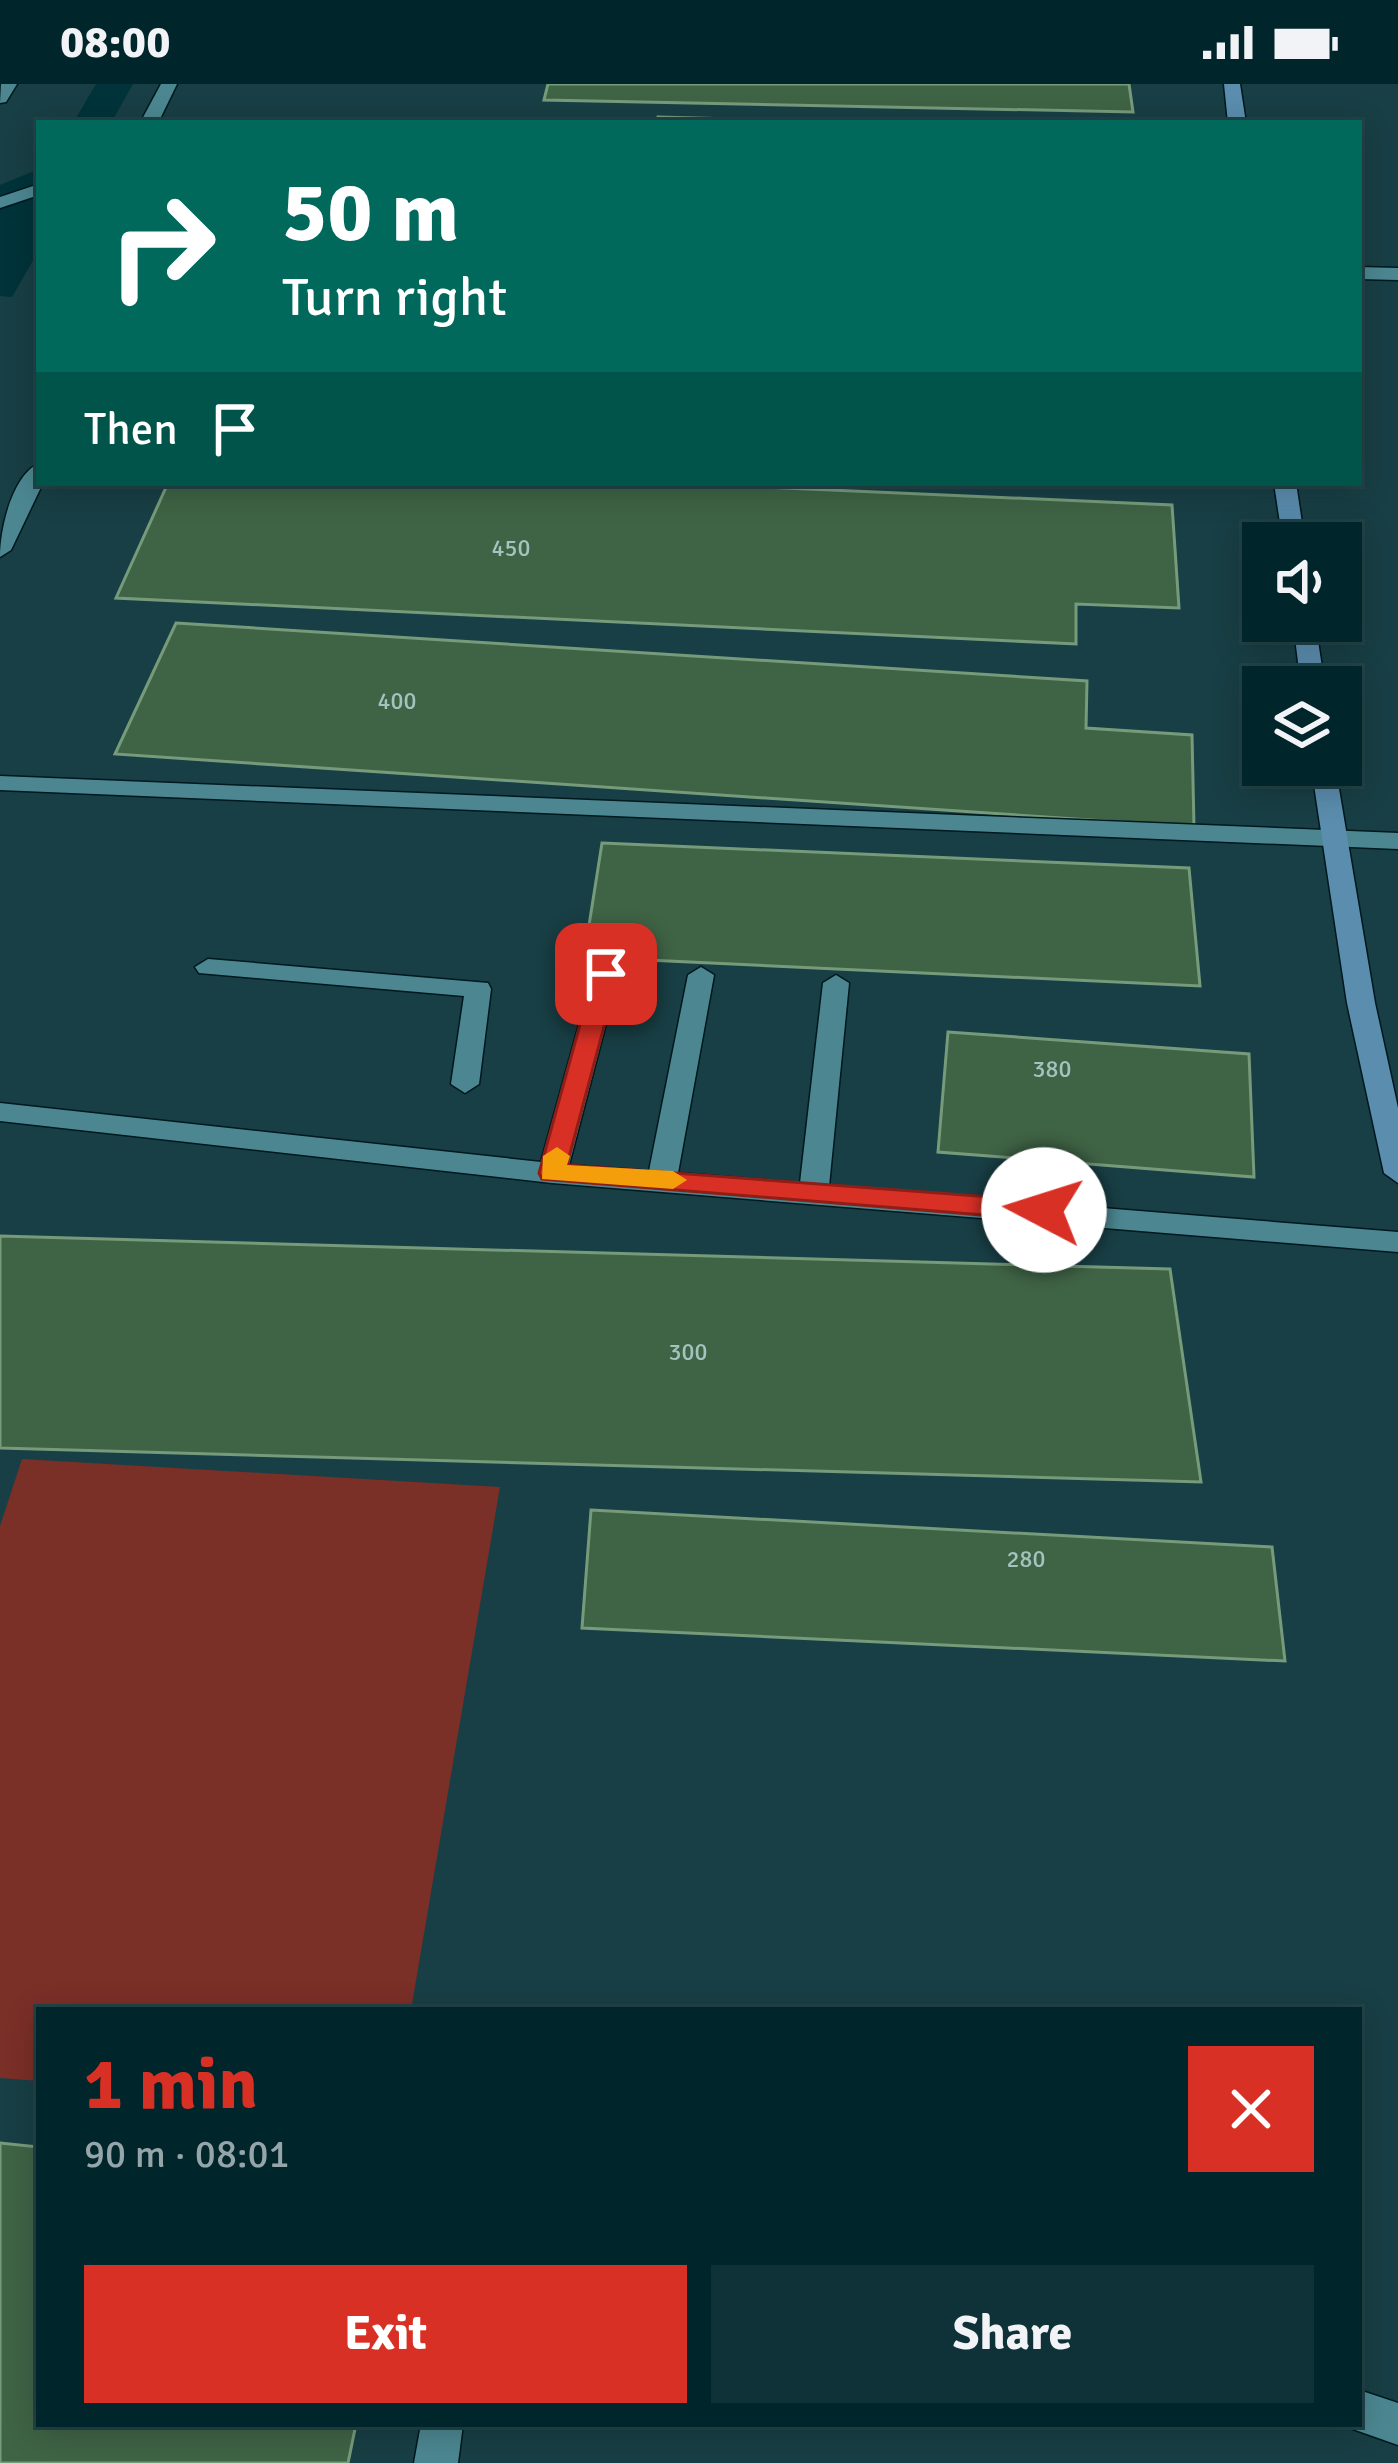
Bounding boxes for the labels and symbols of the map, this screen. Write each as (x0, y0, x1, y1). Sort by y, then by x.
house number: 450 (492, 533, 530, 563)
house number: 400 (378, 686, 416, 716)
pin (555, 923, 657, 1025)
house number: 380 (1033, 1054, 1071, 1084)
position arrow (981, 1147, 1107, 1273)
house number: 300 (669, 1337, 707, 1367)
house number: 280 (1007, 1544, 1045, 1574)

